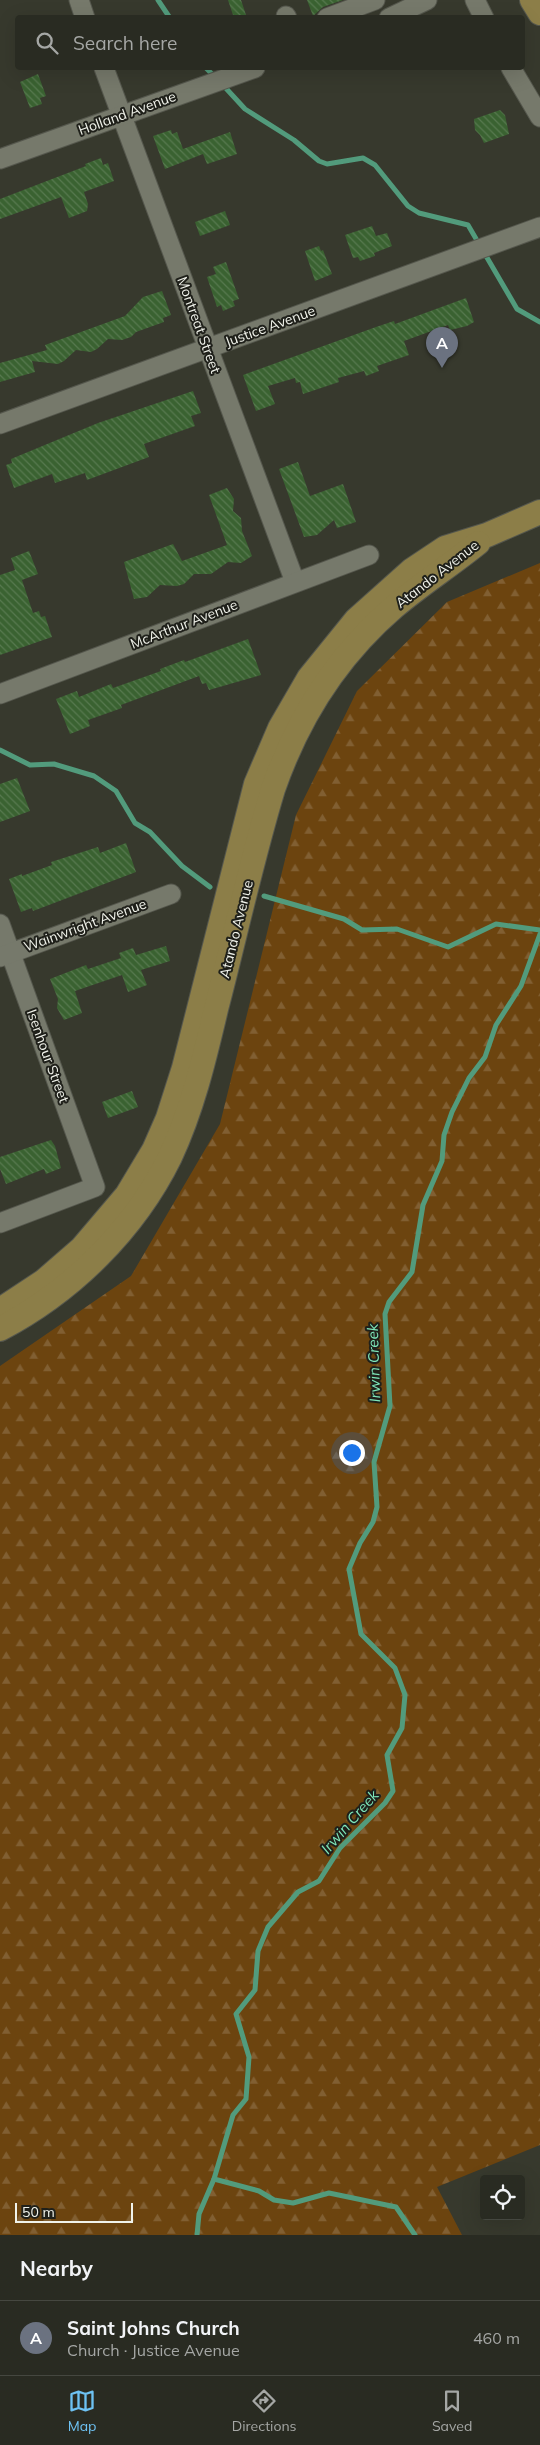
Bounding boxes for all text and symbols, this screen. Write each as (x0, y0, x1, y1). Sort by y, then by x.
search box (15, 15, 525, 70)
icon: search (33, 29, 61, 57)
text: Search here (73, 31, 177, 55)
street label: Holland Avenue (76, 87, 178, 139)
street label: Montreat Street (173, 274, 225, 376)
street label: Justice Avenue (222, 301, 318, 351)
pin: A (426, 327, 458, 368)
street label: Atando Avenue (392, 536, 482, 612)
street label: McArthur Avenue (128, 595, 240, 653)
street label: Atando Avenue (215, 878, 257, 980)
street label: Wainwright Avenue (21, 894, 149, 956)
street label: Isenhour Street (23, 1007, 73, 1105)
water label: Irwin Creek (363, 1322, 384, 1403)
your location (339, 1440, 365, 1466)
water label: Irwin Creek (317, 1785, 383, 1858)
map controls (480, 2175, 525, 2220)
button: locate (480, 2175, 525, 2220)
scale bar (15, 2200, 132, 2223)
text: 50 m (22, 2203, 55, 2221)
text: Nearby (20, 2255, 93, 2281)
text: Saint Johns Church (67, 2316, 240, 2340)
text: A (30, 2328, 42, 2348)
text: 460 m (473, 2328, 520, 2348)
text: Church · Justice Avenue (67, 2340, 240, 2360)
tab: Map (68, 2387, 96, 2435)
tab: Directions (232, 2387, 297, 2435)
tab: Saved (432, 2387, 472, 2435)

